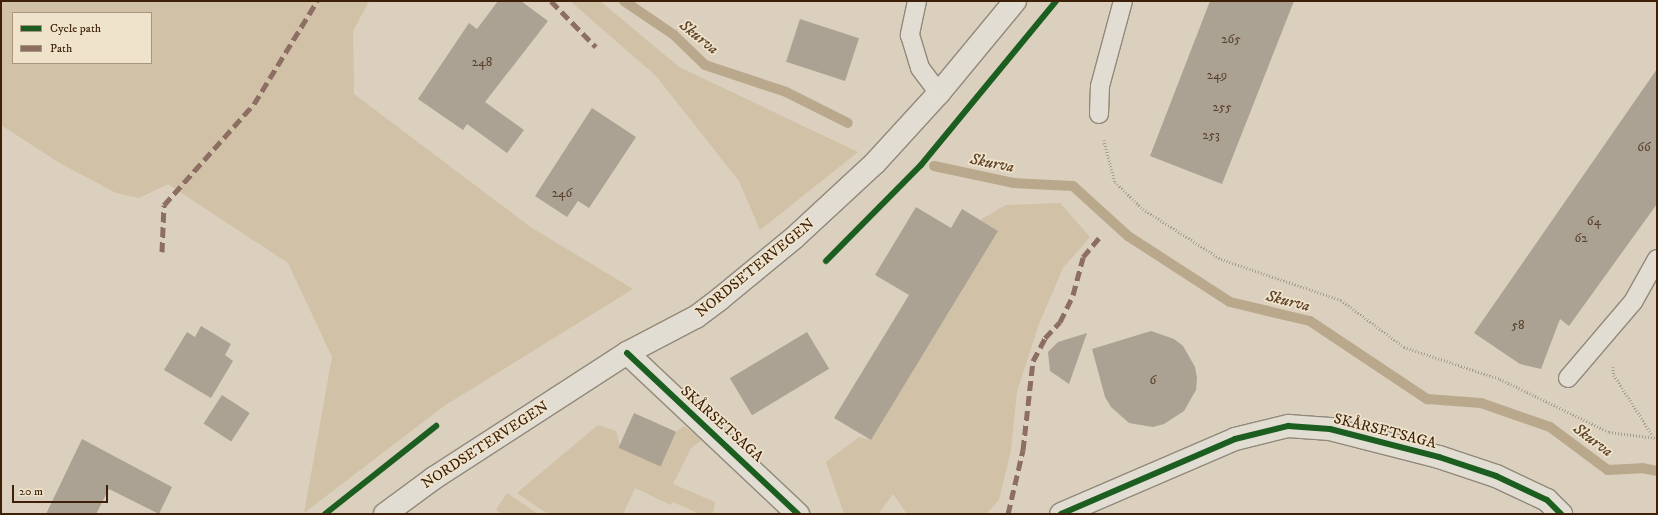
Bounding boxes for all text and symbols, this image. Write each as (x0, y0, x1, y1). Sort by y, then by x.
legend (12, 12, 152, 64)
water label: Skurva (676, 15, 722, 59)
text: Cycle path (50, 21, 101, 36)
house number: 265 (1221, 31, 1241, 47)
text: Path (50, 41, 72, 56)
house number: 248 (472, 54, 492, 70)
house number: 249 (1207, 67, 1227, 83)
house number: 255 (1212, 99, 1232, 115)
house number: 253 (1202, 127, 1220, 143)
house number: 66 (1637, 139, 1651, 155)
water label: Skurva (968, 149, 1016, 177)
house number: 246 (552, 185, 572, 201)
house number: 64 (1587, 213, 1601, 229)
street label: NORDSETERVEGEN (692, 215, 818, 321)
house number: 62 (1574, 230, 1588, 246)
water label: Skurva (1264, 286, 1312, 316)
house number: 58 (1512, 317, 1524, 333)
house number: 6 (1150, 372, 1156, 388)
street label: SKÅRSETSAGA (677, 382, 767, 466)
street label: NORDSETERVEGEN (418, 397, 552, 493)
street label: SKÅRSETSAGA (1332, 410, 1438, 452)
water label: Skurva (1569, 419, 1617, 461)
scale bar (14, 477, 110, 503)
text: 20 m (19, 484, 43, 499)

